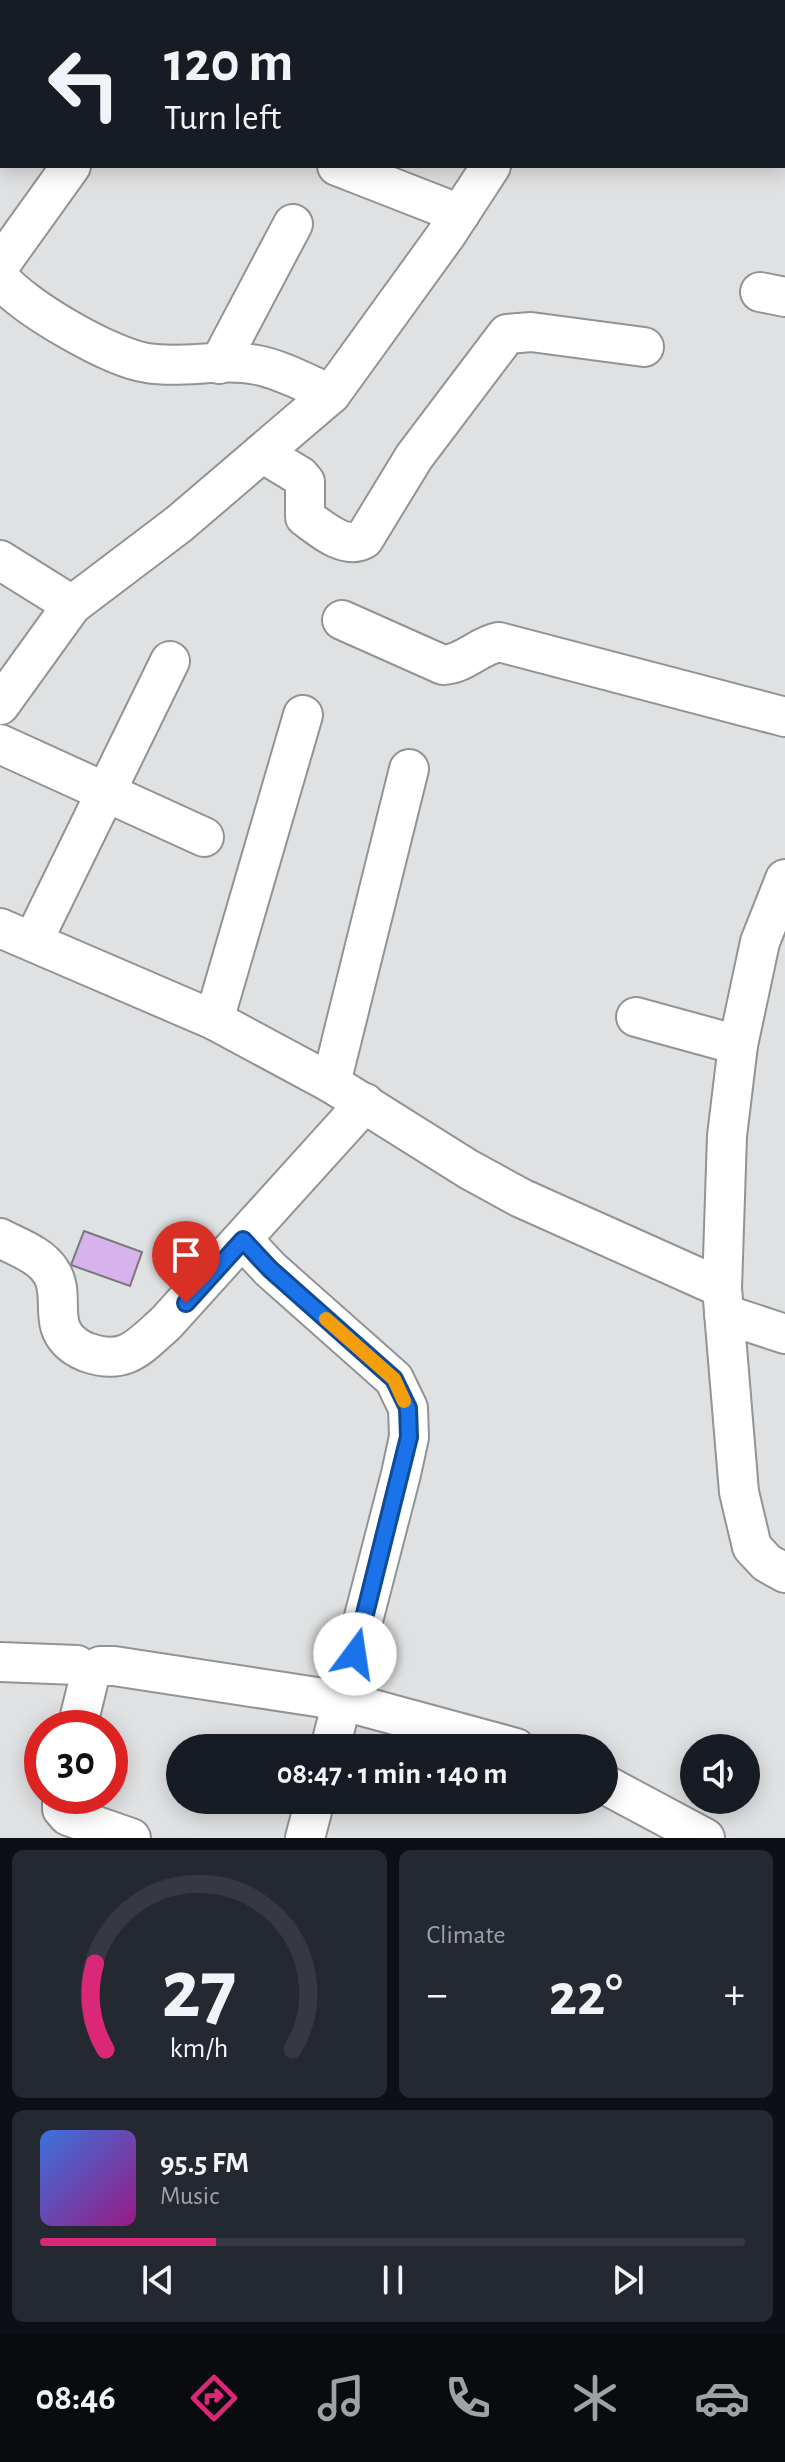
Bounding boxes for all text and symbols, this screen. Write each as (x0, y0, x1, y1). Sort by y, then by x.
icon: left (32, 32, 136, 136)
text: 120 m (164, 35, 293, 91)
text: Turn left (164, 100, 281, 136)
pin (152, 1221, 220, 1303)
icon: arrive (164, 1233, 208, 1277)
position arrow (313, 1612, 397, 1696)
speed limit sign: 30 (24, 1710, 128, 1814)
map controls (680, 1734, 760, 1814)
button: sound (680, 1734, 760, 1814)
text: 08:47 · 1 min · 140 m (277, 1759, 507, 1789)
text: Climate (427, 1922, 505, 1948)
text: 27 (162, 1949, 237, 2033)
text: 22° (549, 1966, 623, 2026)
text: − (427, 1973, 448, 2017)
text: + (724, 1973, 745, 2017)
text: km/h (170, 2034, 229, 2063)
text: 95.5 FM (160, 2148, 249, 2178)
text: Music (160, 2183, 219, 2209)
icon: previous (136, 2258, 180, 2302)
icon: pause (371, 2258, 415, 2302)
icon: next (606, 2258, 650, 2302)
icon: directions (186, 2370, 242, 2426)
icon: music (313, 2370, 369, 2426)
icon: phone (440, 2370, 496, 2426)
icon: climate (567, 2370, 623, 2426)
icon: car (694, 2370, 750, 2426)
text: 08:46 (35, 2380, 116, 2416)

